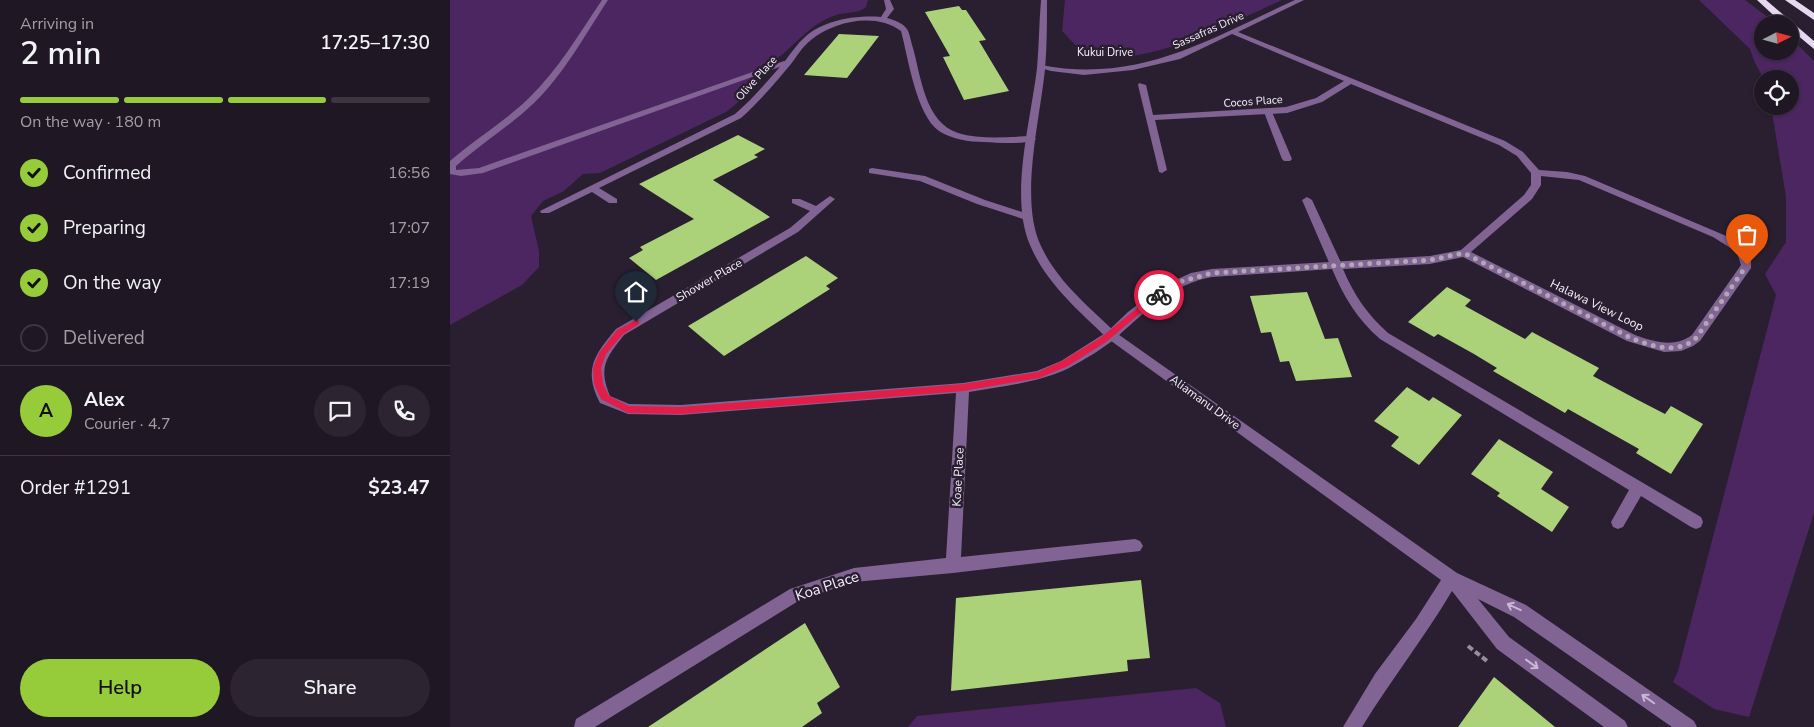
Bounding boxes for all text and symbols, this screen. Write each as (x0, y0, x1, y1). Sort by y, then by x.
street label: Sassafras Drive (1170, 8, 1246, 53)
text: Arriving in (20, 13, 94, 35)
north arrow (1754, 15, 1799, 60)
map controls (1754, 15, 1799, 115)
text: 17:25–17:30 (320, 30, 430, 56)
text: 2 min (20, 32, 102, 75)
street label: Kukui Drive (1077, 45, 1133, 60)
street label: Olive Place (732, 53, 781, 104)
button: locate (1754, 70, 1799, 115)
street label: Cocos Place (1223, 92, 1283, 111)
text: On the way · 180 m (20, 111, 161, 133)
icon: check (20, 159, 48, 187)
text: Confirmed (63, 160, 151, 186)
text: 16:56 (388, 162, 430, 184)
icon: check (20, 214, 48, 242)
pin (1726, 214, 1768, 265)
text: Preparing (63, 215, 146, 241)
text: 17:07 (388, 217, 430, 239)
icon: bag (1733, 221, 1761, 249)
street label: Shower Place (673, 255, 745, 305)
icon: check (20, 269, 48, 297)
text: On the way (63, 270, 161, 296)
courier (1134, 270, 1184, 320)
pin (615, 271, 657, 322)
text: 17:19 (388, 272, 430, 294)
street label: Halawa View Loop (1548, 275, 1646, 335)
icon: home (622, 278, 650, 306)
icon: bike (1145, 281, 1173, 309)
text: Delivered (63, 325, 145, 351)
street label: Aliamanu Drive (1167, 371, 1243, 433)
button: chat (314, 385, 366, 437)
button: phone (378, 385, 430, 437)
text: Alex (84, 387, 125, 413)
text: A (39, 398, 53, 424)
text: Courier · 4.7 (84, 413, 170, 435)
street label: Koae Place (948, 447, 968, 507)
text: Order #1291 (20, 475, 131, 501)
text: $23.47 (368, 475, 430, 501)
street label: Koa Place (793, 566, 861, 606)
one-way arrow (1506, 602, 1521, 612)
button: Help (20, 659, 220, 717)
button: Share (230, 659, 430, 717)
one-way arrow (1525, 659, 1539, 669)
one-way arrow (1641, 694, 1655, 704)

